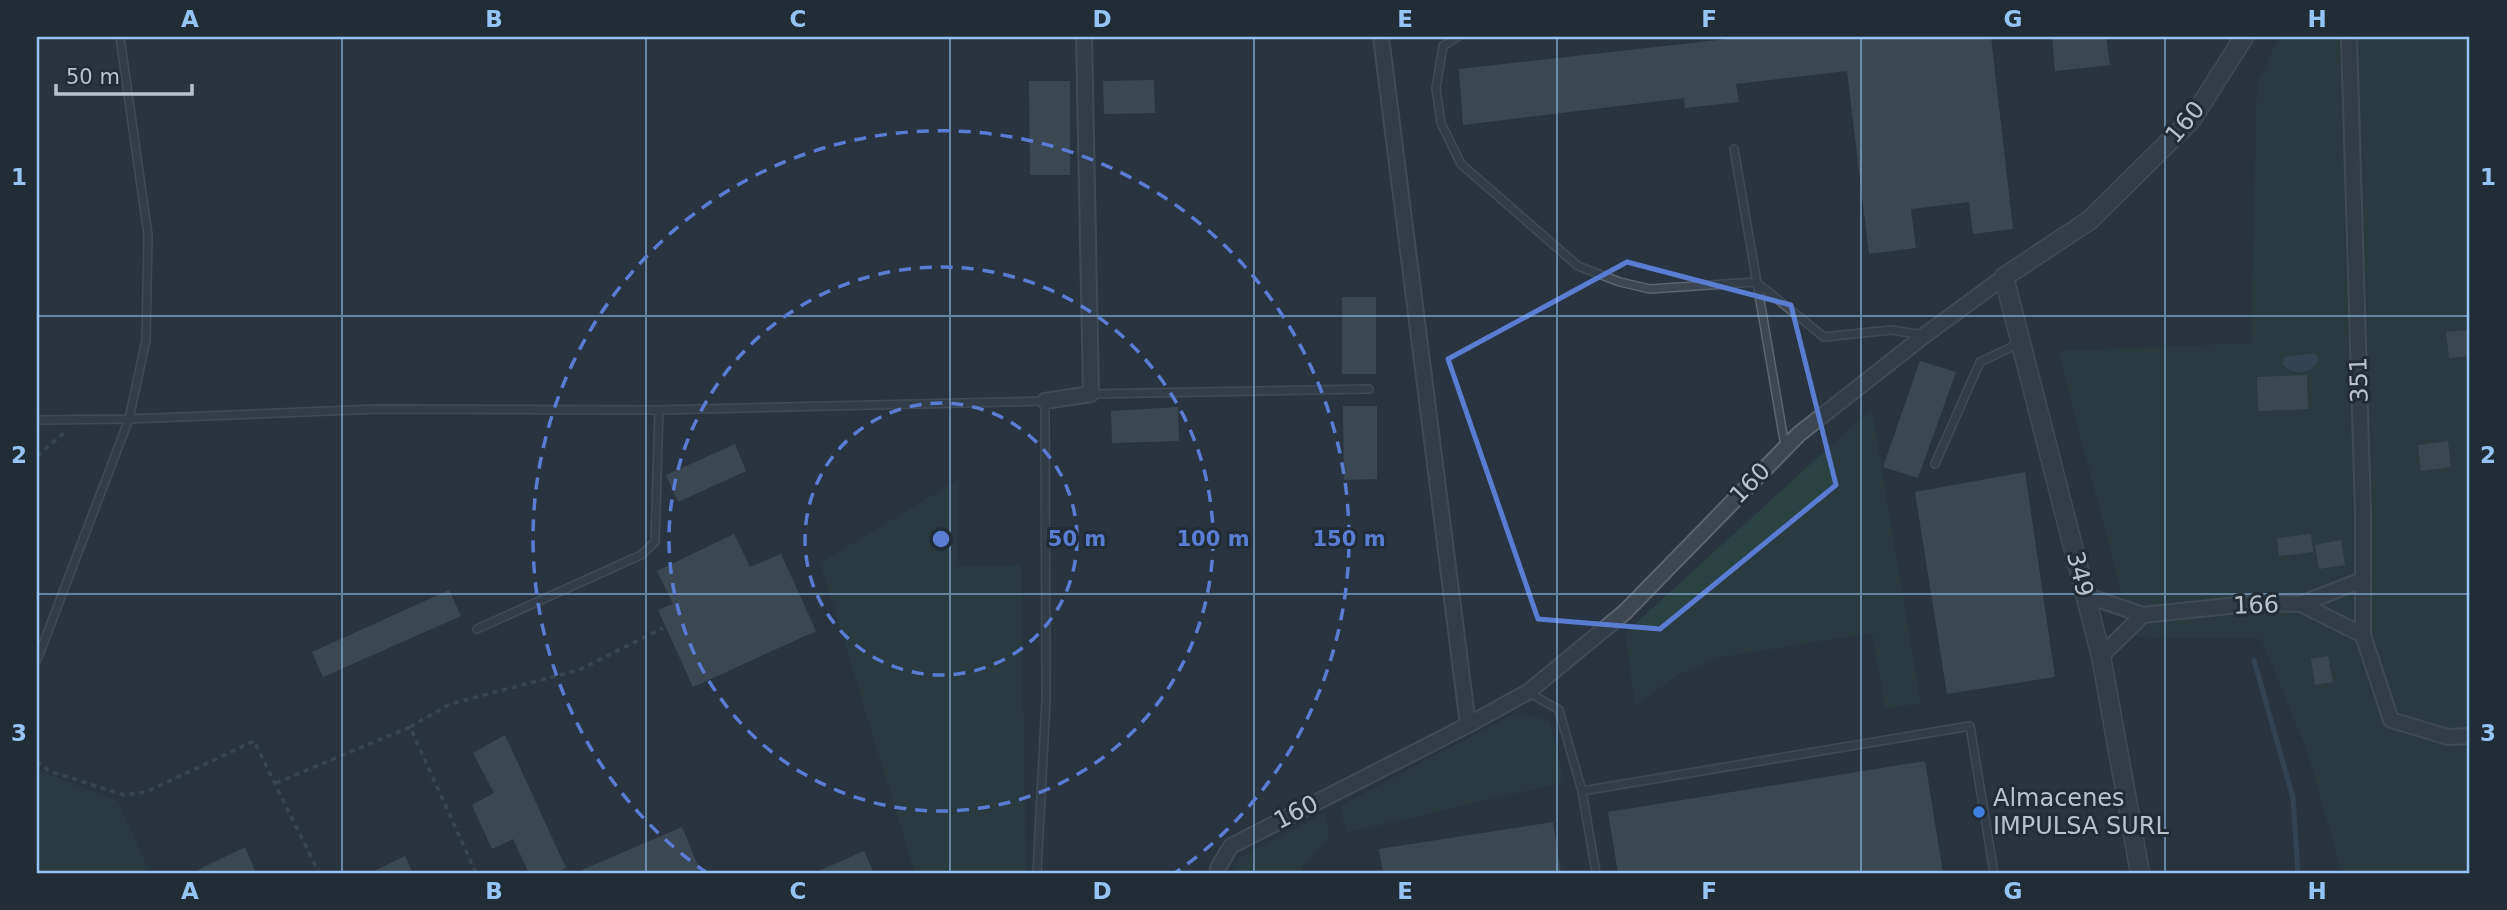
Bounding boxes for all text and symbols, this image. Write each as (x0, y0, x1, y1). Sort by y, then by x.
text: A (181, 6, 199, 32)
text: B (485, 6, 503, 32)
text: C (790, 6, 806, 32)
text: D (1092, 6, 1112, 32)
text: E (1397, 6, 1413, 32)
text: F (1701, 6, 1717, 32)
text: G (2004, 6, 2022, 32)
text: H (2307, 6, 2327, 32)
scale bar (56, 52, 192, 96)
text: 50 m (66, 65, 120, 89)
street label: 160 (2160, 95, 2210, 149)
text: 1 (11, 164, 27, 190)
text: 1 (2480, 164, 2496, 190)
street label: 351 (2344, 357, 2374, 403)
text: 2 (11, 442, 27, 468)
text: 2 (2480, 442, 2496, 468)
street label: 160 (1724, 457, 1776, 509)
centre of rings (929, 527, 953, 551)
text: 50 m (1048, 527, 1106, 551)
text: 100 m (1176, 527, 1250, 551)
text: 150 m (1312, 527, 1386, 551)
street label: 349 (2061, 548, 2099, 600)
street label: 166 (2233, 590, 2279, 620)
text: 3 (11, 720, 27, 746)
text: 3 (2480, 720, 2496, 746)
place label: Almacenes IMPULSA SURL (1993, 784, 2169, 840)
street label: 160 (1269, 789, 1323, 835)
marker: Almacenes IMPULSA SURL (1971, 804, 1987, 820)
text: A (181, 878, 199, 904)
text: B (485, 878, 503, 904)
text: C (790, 878, 806, 904)
text: D (1092, 878, 1112, 904)
text: E (1397, 878, 1413, 904)
text: F (1701, 878, 1717, 904)
text: G (2004, 878, 2022, 904)
text: H (2307, 878, 2327, 904)

